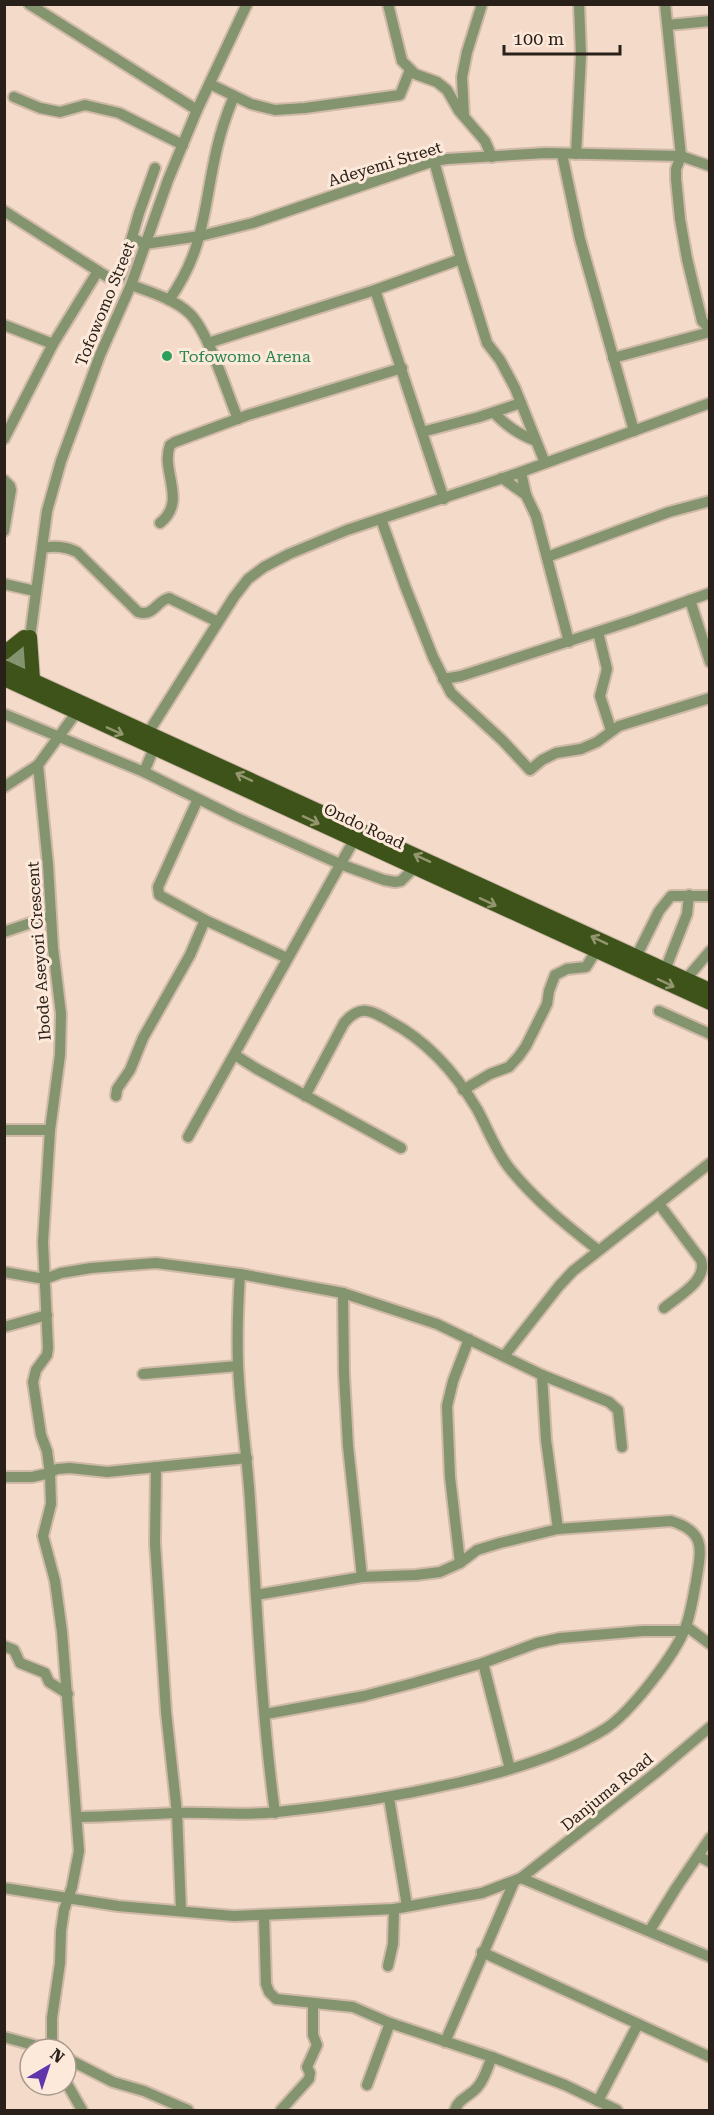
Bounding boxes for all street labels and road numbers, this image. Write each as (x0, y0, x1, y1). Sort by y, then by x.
street label: Adeyemi Street (326, 138, 444, 190)
street label: Tofowomo Street (71, 239, 139, 369)
street label: Ondo Road (321, 799, 407, 853)
street label: Ibode Aseyori Crescent (23, 861, 55, 1041)
street label: Danjuma Road (557, 1749, 657, 1835)

